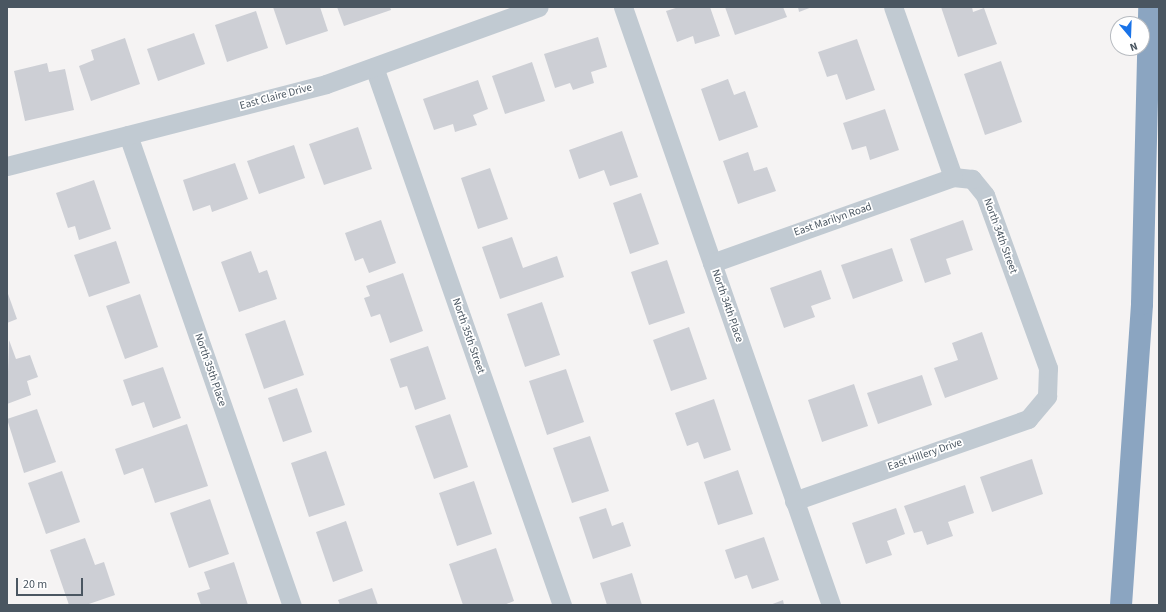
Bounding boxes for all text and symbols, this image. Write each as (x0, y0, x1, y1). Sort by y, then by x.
north arrow (1110, 16, 1150, 56)
text: N (1128, 39, 1140, 55)
street label: East Claire Drive (238, 81, 314, 113)
street label: North 34th Street (980, 197, 1020, 275)
street label: East Marilyn Road (792, 200, 874, 240)
street label: North 34th Place (708, 268, 746, 344)
street label: North 35th Street (449, 296, 487, 376)
street label: North 35th Place (191, 332, 229, 408)
street label: East Hillery Drive (886, 436, 964, 474)
scale bar (18, 570, 85, 596)
text: 20 m (23, 576, 47, 593)

